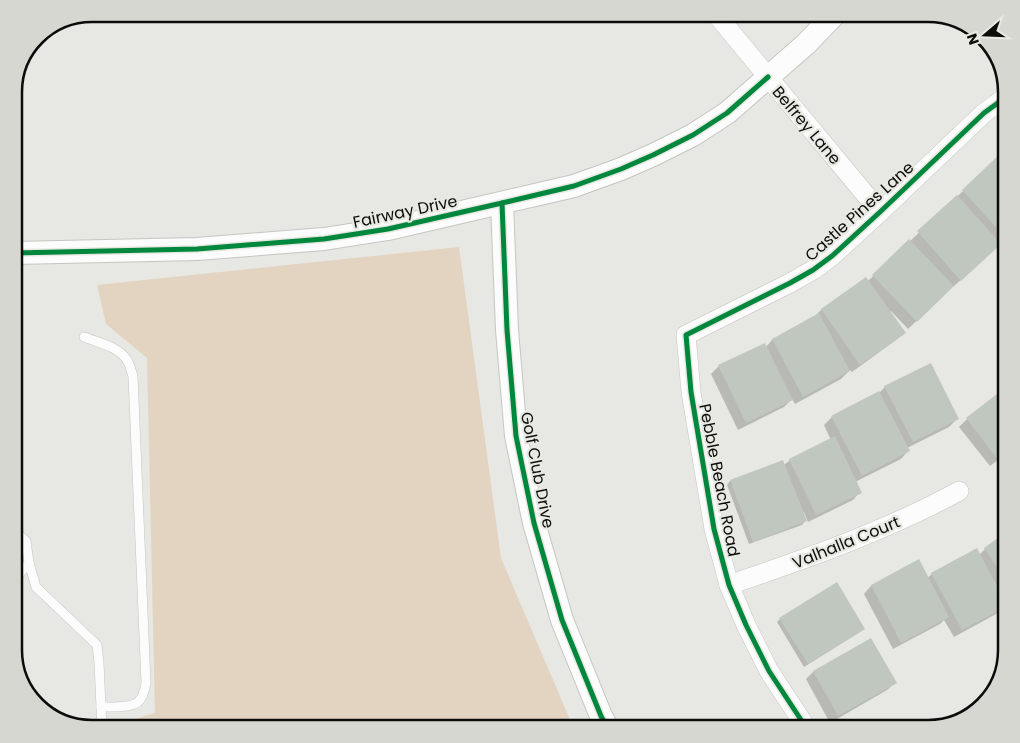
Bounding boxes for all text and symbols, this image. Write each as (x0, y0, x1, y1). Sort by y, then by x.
north arrow (960, 10, 1010, 60)
text: N (962, 31, 984, 47)
street label: Belfrey Lane (767, 81, 846, 170)
street label: Castle Pines Lane (800, 156, 919, 267)
street label: Fairway Drive (351, 189, 459, 234)
street label: Pebble Beach Road (693, 402, 746, 559)
street label: Golf Club Drive (515, 410, 560, 530)
street label: Valhalla Court (789, 510, 904, 575)

